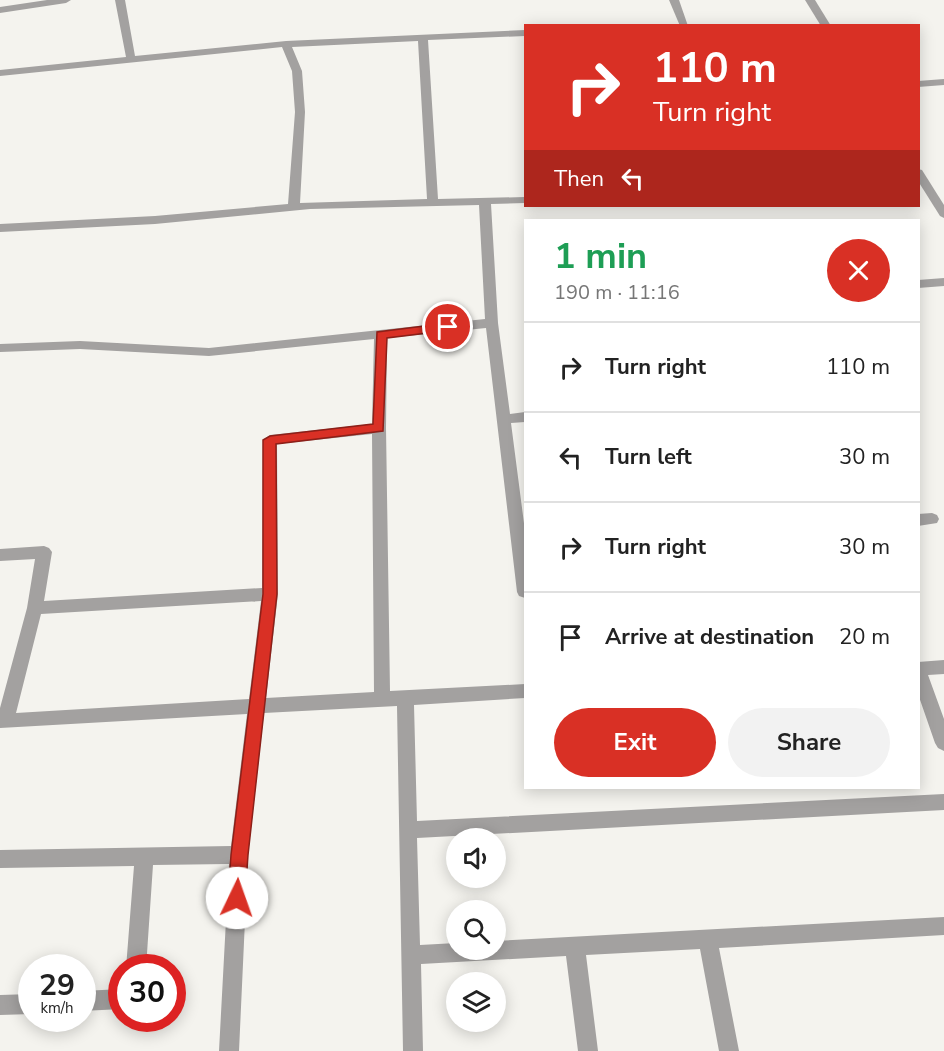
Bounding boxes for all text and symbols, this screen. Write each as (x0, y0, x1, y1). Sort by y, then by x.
text: 110 m (653, 40, 777, 97)
icon: right (554, 48, 632, 126)
text: Turn right (653, 94, 771, 131)
icon: left (616, 162, 649, 195)
text: Then (554, 164, 604, 194)
text: 1 min (554, 232, 647, 281)
button: close (827, 239, 890, 302)
text: 190 m · 11:16 (554, 279, 680, 306)
pin (422, 301, 473, 352)
icon: arrive (431, 310, 464, 343)
icon: right (554, 351, 587, 384)
text: Turn right (605, 352, 706, 382)
text: 110 m (826, 352, 890, 382)
icon: left (554, 441, 587, 474)
text: Turn left (605, 442, 692, 472)
text: 30 m (839, 442, 890, 472)
icon: right (554, 531, 587, 564)
text: Turn right (605, 532, 706, 562)
text: 30 m (839, 532, 890, 562)
icon: arrive (554, 621, 587, 654)
text: Arrive at destination (605, 622, 814, 652)
text: 20 m (839, 622, 890, 652)
button: Exit (554, 708, 716, 777)
button: Share (728, 708, 890, 777)
map controls (446, 828, 506, 1032)
button: sound (446, 828, 506, 888)
position arrow (205, 866, 269, 930)
button: search (446, 900, 506, 960)
speed limit sign: 30 (108, 954, 186, 1032)
text: 29 (39, 965, 75, 1006)
button: layers (446, 972, 506, 1032)
text: km/h (40, 998, 74, 1018)

